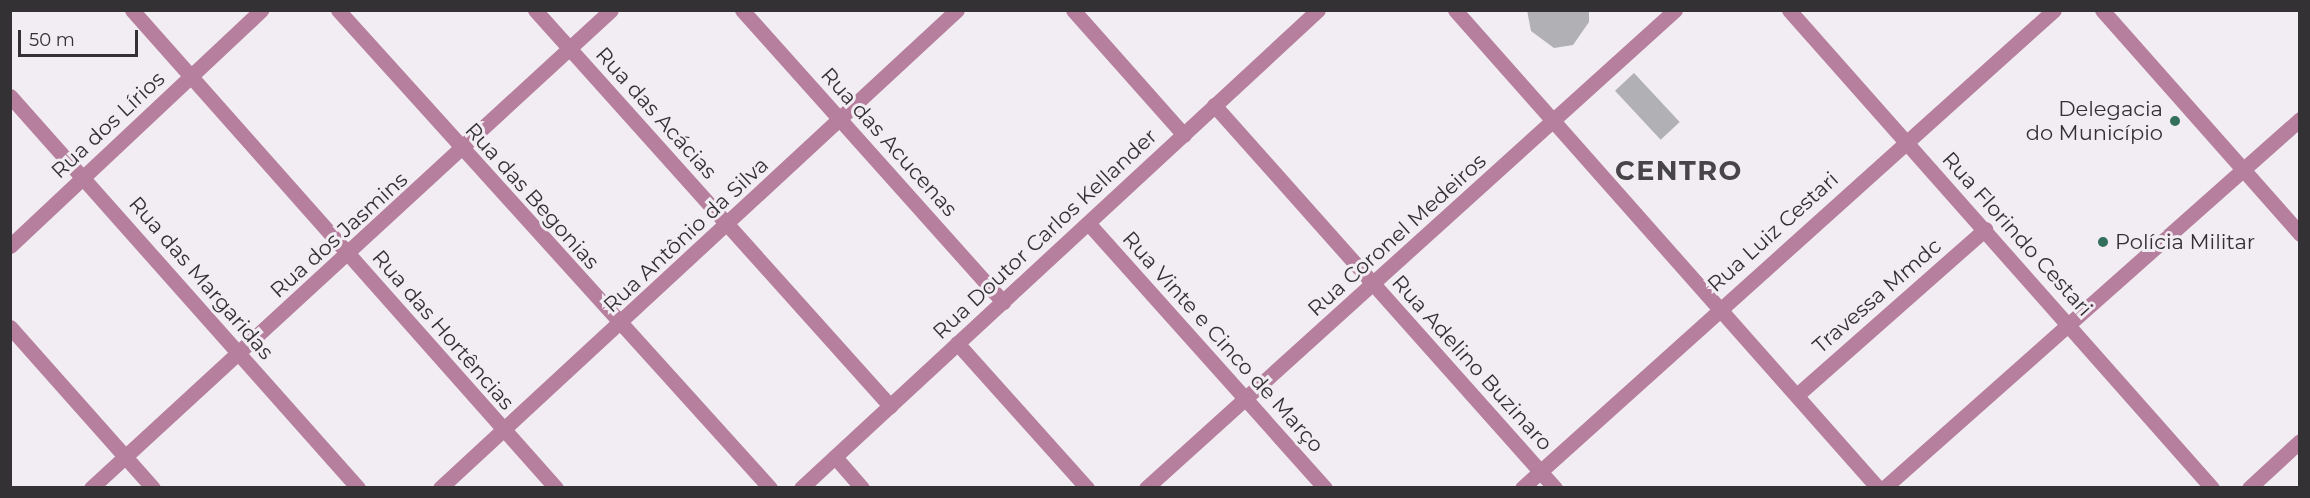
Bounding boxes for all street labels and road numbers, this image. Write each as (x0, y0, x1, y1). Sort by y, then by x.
street label: Rua das Acácias (590, 42, 722, 184)
street label: Rua das Acucenas (816, 62, 962, 222)
street label: Rua dos Lírios (46, 66, 170, 184)
street label: Rua das Begonias (460, 118, 604, 274)
street label: Rua Doutor Carlos Kellander (928, 123, 1162, 345)
street label: Rua Florindo Cestari (1937, 147, 2097, 321)
street label: Rua Coronel Medeiros (1303, 148, 1491, 322)
street label: Rua Antônio da Silva (598, 152, 774, 318)
street label: Rua dos Jasmins (265, 167, 413, 303)
street label: Rua Luiz Cestari (1702, 167, 1844, 297)
street label: Rua das Margaridas (123, 191, 279, 365)
street label: Rua Vinte e Cinco de Março (1117, 226, 1329, 458)
street label: Travessa Mmdc (1808, 233, 1946, 359)
street label: Rua das Hortências (367, 245, 519, 415)
street label: Rua Adelino Buzinaro (1387, 270, 1557, 456)

